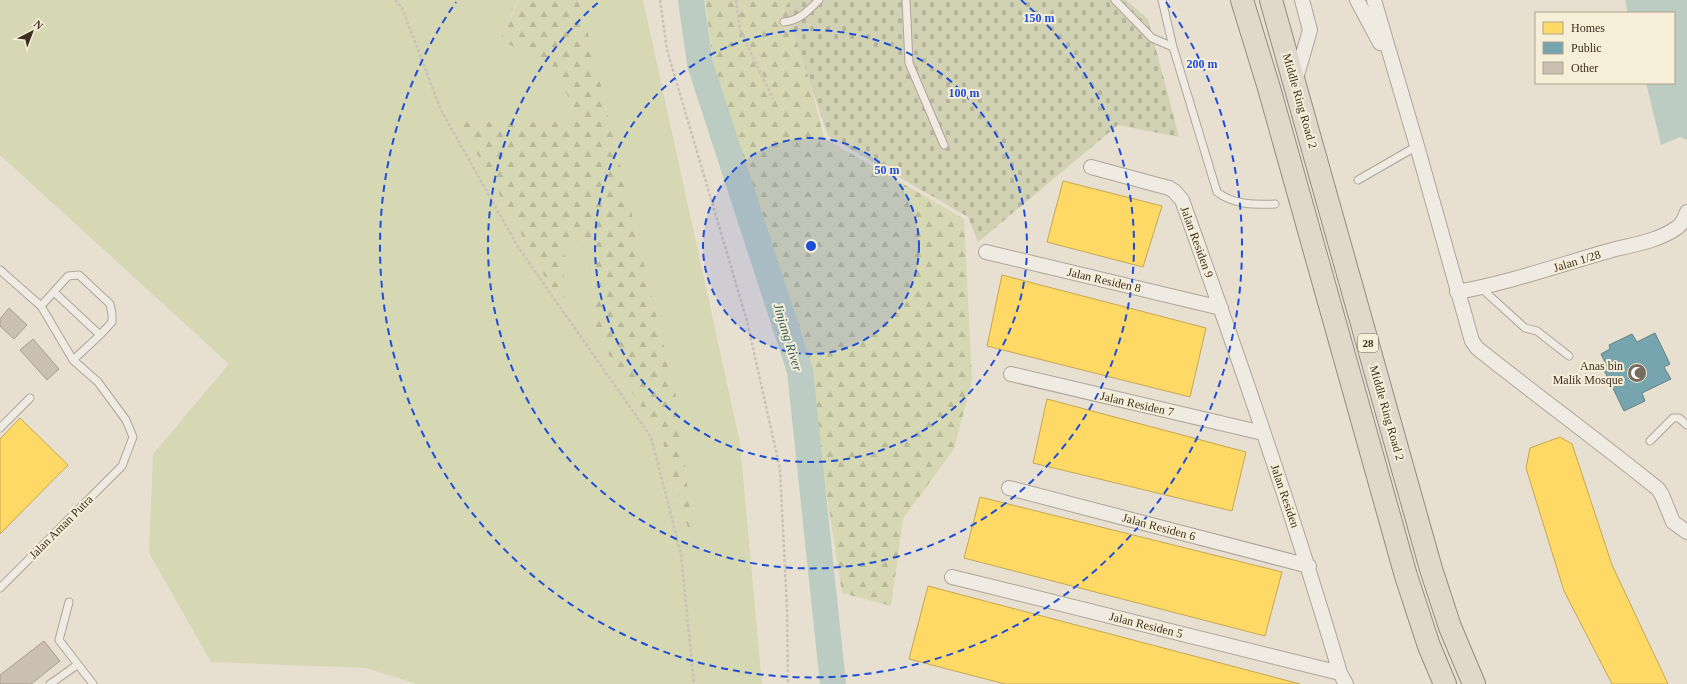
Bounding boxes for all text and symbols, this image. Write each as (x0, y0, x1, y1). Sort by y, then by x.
text: 150 m (1024, 11, 1055, 25)
north arrow (12, 12, 52, 52)
legend (1535, 12, 1675, 84)
text: N (32, 17, 46, 32)
text: Homes (1571, 21, 1605, 35)
text: Public (1571, 41, 1602, 55)
street label: Middle Ring Road 2 (1280, 52, 1320, 150)
text: 200 m (1187, 57, 1218, 71)
text: Other (1571, 61, 1598, 75)
text: 100 m (949, 86, 980, 100)
text: 50 m (875, 163, 900, 177)
street label: Jalan Residen 9 (1178, 204, 1216, 280)
centre of rings (804, 239, 818, 253)
street label: Jalan 1/28 (1552, 247, 1602, 275)
street label: Jalan Residen 8 (1066, 265, 1142, 295)
water label: Jinjang River (771, 301, 806, 374)
road number: 28 (1358, 334, 1378, 352)
place label: Anas bin Malik Mosque (1553, 359, 1623, 387)
mosque icon: Anas bin Malik Mosque (1626, 362, 1648, 384)
street label: Middle Ring Road 2 (1367, 364, 1407, 462)
street label: Jalan Residen 7 (1099, 389, 1175, 419)
street label: Jalan Residen (1268, 462, 1302, 530)
street label: Jalan Aman Putra (26, 492, 96, 562)
street label: Jalan Residen 6 (1121, 510, 1197, 544)
street label: Jalan Residen 5 (1108, 609, 1184, 641)

